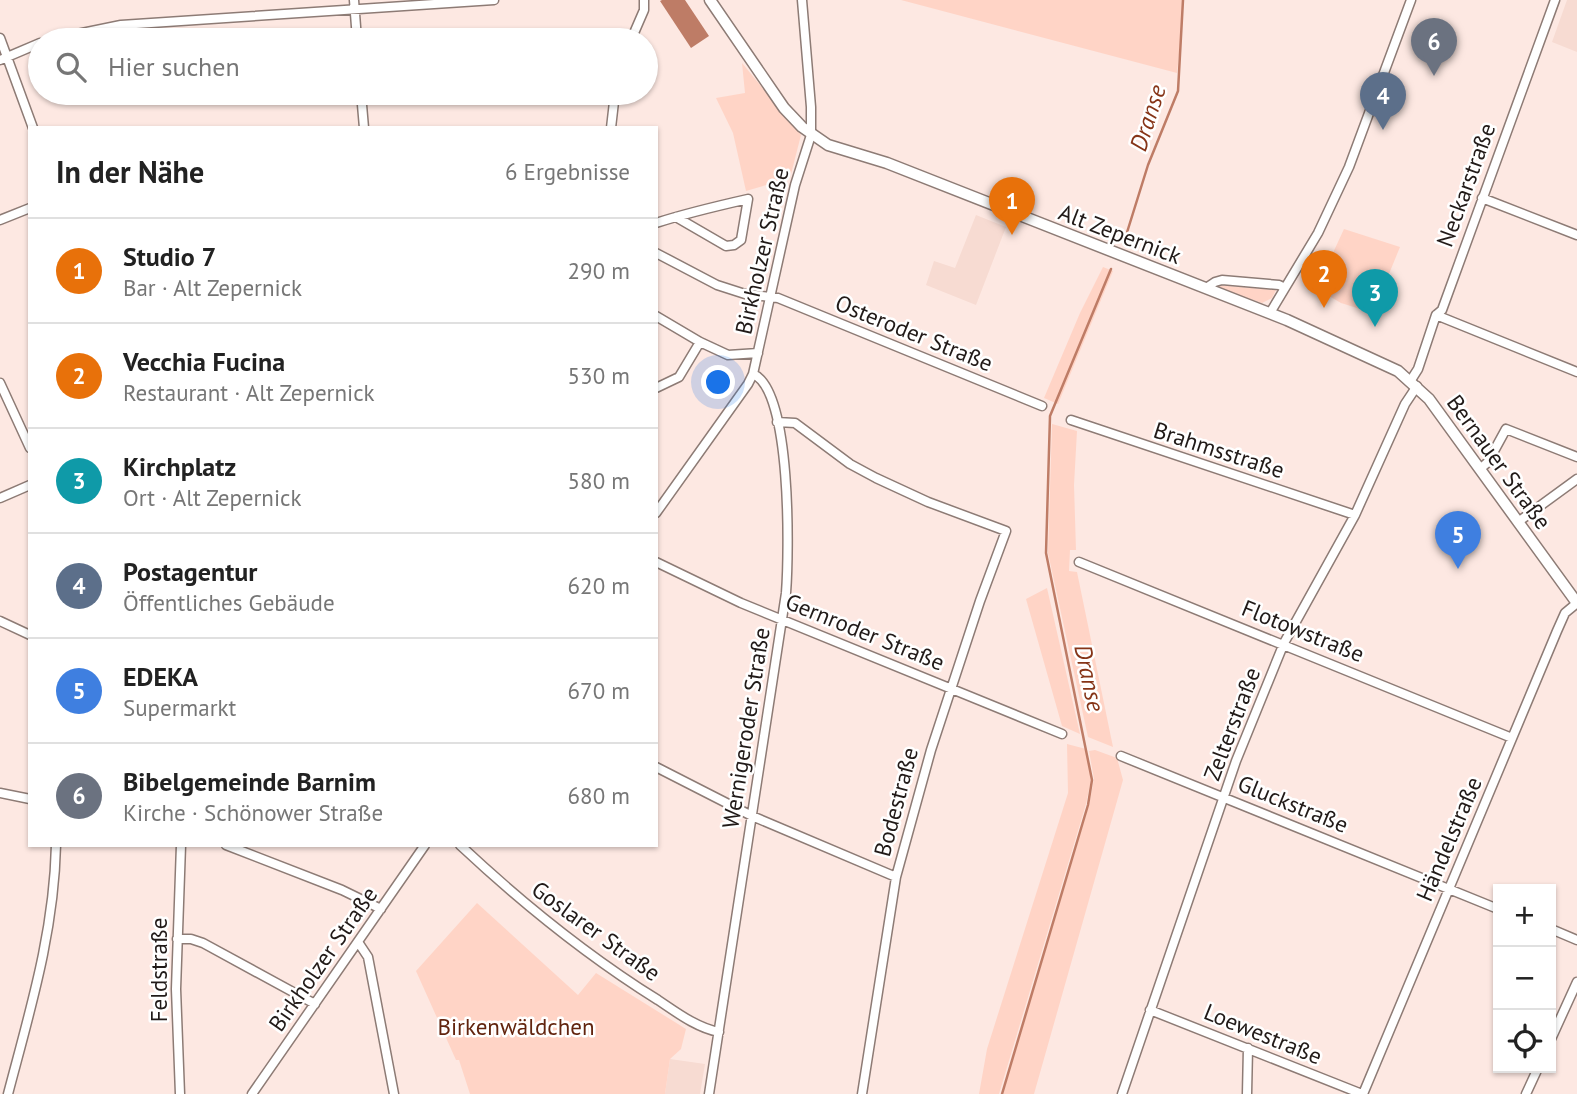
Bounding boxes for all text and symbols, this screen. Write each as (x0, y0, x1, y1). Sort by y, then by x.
pin: 6 (1411, 18, 1457, 76)
search box (28, 28, 658, 105)
icon: search (52, 48, 90, 86)
text: Hier suchen (108, 50, 240, 83)
pin: 4 (1360, 72, 1406, 130)
water label: Dranse (1122, 81, 1173, 155)
street label: Neckarstraße (1430, 119, 1501, 251)
text: In der Nähe (56, 152, 204, 191)
text: 6 Ergebnisse (505, 157, 630, 186)
street label: Birkholzer Straße (728, 165, 795, 337)
pin: 1 (989, 177, 1035, 235)
street label: Alt Zepernick (1055, 197, 1185, 270)
text: Studio 7 (123, 240, 216, 273)
pin: 2 (1301, 250, 1347, 308)
text: 1 (72, 256, 86, 285)
text: 290 m (568, 256, 630, 285)
pin: 3 (1352, 269, 1398, 327)
text: Bar · Alt Zepernick (123, 273, 302, 302)
street label: Osteroder Straße (831, 288, 997, 377)
text: Vecchia Fucina (123, 345, 285, 378)
text: 2 (72, 361, 86, 390)
text: 530 m (568, 361, 630, 390)
your location (701, 365, 735, 399)
text: Restaurant · Alt Zepernick (123, 378, 375, 407)
street label: Bernauer Straße (1441, 389, 1558, 535)
street label: Brahmsstraße (1150, 415, 1288, 484)
text: Kirchplatz (123, 450, 236, 483)
text: 3 (72, 466, 86, 495)
text: 580 m (568, 466, 630, 495)
text: Ort · Alt Zepernick (123, 483, 301, 512)
pin: 5 (1435, 511, 1481, 569)
text: Postagentur (123, 555, 257, 588)
text: 4 (72, 571, 86, 600)
text: 620 m (568, 571, 630, 600)
street label: Gernroder Straße (781, 586, 949, 677)
text: Öffentliches Gebäude (123, 588, 335, 617)
street label: Flotowstraße (1238, 593, 1369, 668)
street label: Wernigeroder Straße (715, 625, 776, 830)
water label: Dranse (1067, 642, 1112, 714)
text: EDEKA (123, 660, 198, 693)
street label: Zelterstraße (1197, 663, 1266, 784)
text: 5 (72, 676, 86, 705)
text: 670 m (568, 676, 630, 705)
text: Supermarkt (123, 693, 236, 722)
street label: Bodestraße (867, 744, 924, 860)
text: Bibelgemeinde Barnim (123, 765, 376, 798)
street label: Gluckstraße (1234, 768, 1353, 839)
street label: Händelstraße (1409, 772, 1488, 905)
text: 6 (72, 781, 86, 810)
text: 680 m (568, 781, 630, 810)
text: Kirche · Schönower Straße (123, 798, 383, 827)
street label: Goslarer Straße (526, 874, 666, 987)
street label: Birkholzer Straße (262, 881, 383, 1037)
map controls (1493, 884, 1556, 1073)
button: + (1493, 884, 1556, 947)
street label: Feldstraße (144, 918, 173, 1022)
button: − (1493, 947, 1556, 1010)
street label: Loewestraße (1200, 997, 1326, 1070)
button: locate (1493, 1010, 1556, 1073)
park label: Birkenwäldchen (437, 1012, 595, 1041)

